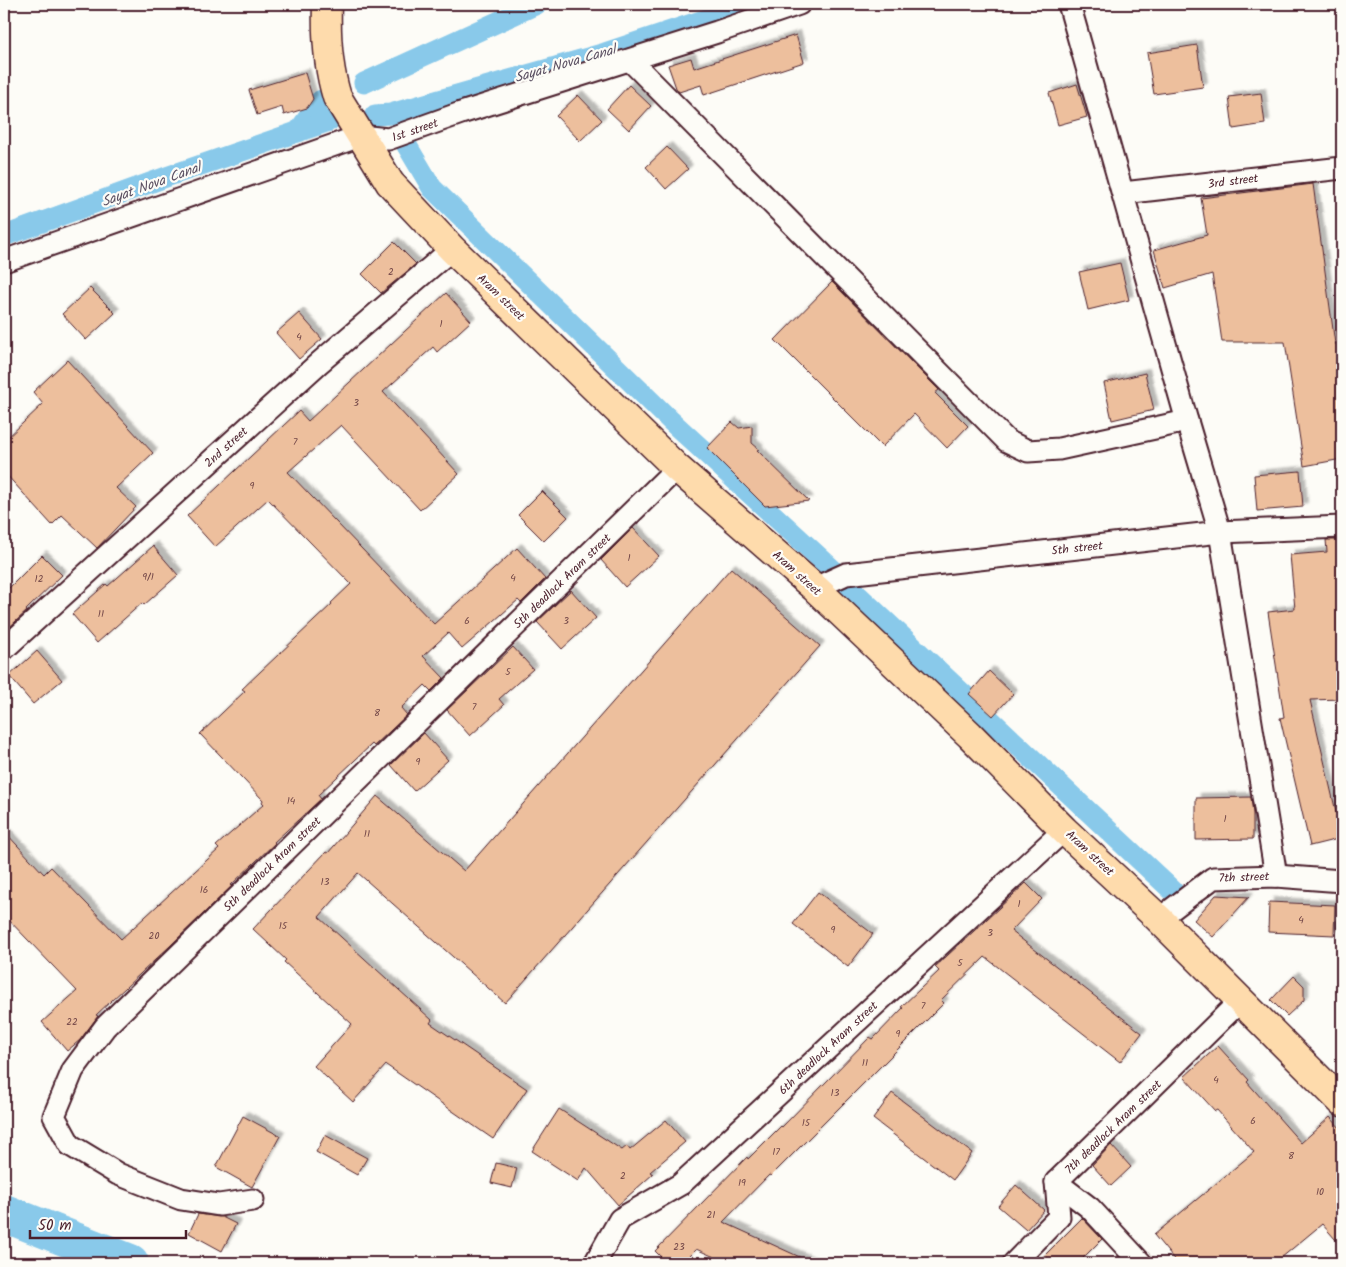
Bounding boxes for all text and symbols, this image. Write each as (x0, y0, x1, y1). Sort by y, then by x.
water label: Sayat Nova Canal (512, 38, 621, 89)
street label: 1st street (390, 114, 441, 147)
water label: Sayat Nova Canal (98, 156, 207, 213)
street label: 3rd street (1207, 169, 1260, 194)
house number: 2 (388, 264, 394, 280)
street label: Aram street (472, 270, 529, 325)
house number: 1 (439, 316, 443, 332)
house number: 4 (296, 329, 302, 345)
house number: 3 (353, 395, 359, 411)
street label: 2nd street (200, 422, 253, 472)
house number: 7 (293, 434, 298, 450)
house number: 9 (250, 478, 255, 494)
street label: 5th deadlock Aram street (509, 529, 616, 633)
street label: 5th street (1050, 536, 1104, 561)
street label: Aram street (768, 546, 826, 601)
house number: 1 (627, 550, 631, 566)
house number: 9/1 (142, 569, 154, 585)
house number: 4 (510, 570, 516, 586)
house number: 12 (35, 571, 44, 587)
house number: 11 (98, 606, 104, 622)
house number: 6 (464, 613, 470, 629)
house number: 3 (563, 613, 569, 629)
house number: 5 (505, 664, 511, 680)
house number: 7 (472, 699, 477, 715)
house number: 8 (374, 705, 381, 721)
house number: 9 (416, 754, 421, 770)
house number: 14 (287, 793, 296, 809)
house number: 1 (1223, 811, 1227, 827)
street label: 5th deadlock Aram street (219, 812, 326, 916)
house number: 11 (364, 826, 370, 842)
street label: Aram street (1061, 826, 1118, 881)
street label: 7th street (1218, 867, 1270, 888)
house number: 13 (321, 874, 330, 890)
house number: 16 (200, 882, 208, 898)
house number: 1 (1017, 896, 1021, 912)
house number: 4 (1298, 912, 1304, 928)
house number: 15 (279, 918, 288, 934)
house number: 9 (831, 922, 836, 938)
house number: 3 (987, 925, 993, 941)
house number: 20 (149, 928, 159, 944)
house number: 5 (957, 955, 963, 971)
street label: 6th deadlock Aram street (774, 997, 883, 1100)
house number: 7 (921, 998, 926, 1014)
house number: 22 (66, 1014, 78, 1030)
house number: 9 (896, 1026, 901, 1042)
house number: 11 (862, 1055, 868, 1071)
house number: 4 (1213, 1072, 1219, 1088)
street label: 7th deadlock Aram street (1060, 1075, 1167, 1179)
house number: 13 (831, 1085, 840, 1101)
house number: 6 (1250, 1113, 1256, 1129)
house number: 15 (802, 1115, 811, 1131)
house number: 17 (772, 1144, 780, 1160)
house number: 8 (1288, 1148, 1295, 1164)
house number: 2 (620, 1168, 626, 1184)
house number: 19 (738, 1175, 746, 1191)
house number: 10 (1316, 1184, 1324, 1200)
scale bar (30, 1207, 186, 1239)
house number: 21 (707, 1207, 715, 1223)
text: 50 m (38, 1214, 72, 1238)
house number: 23 (673, 1239, 685, 1255)

